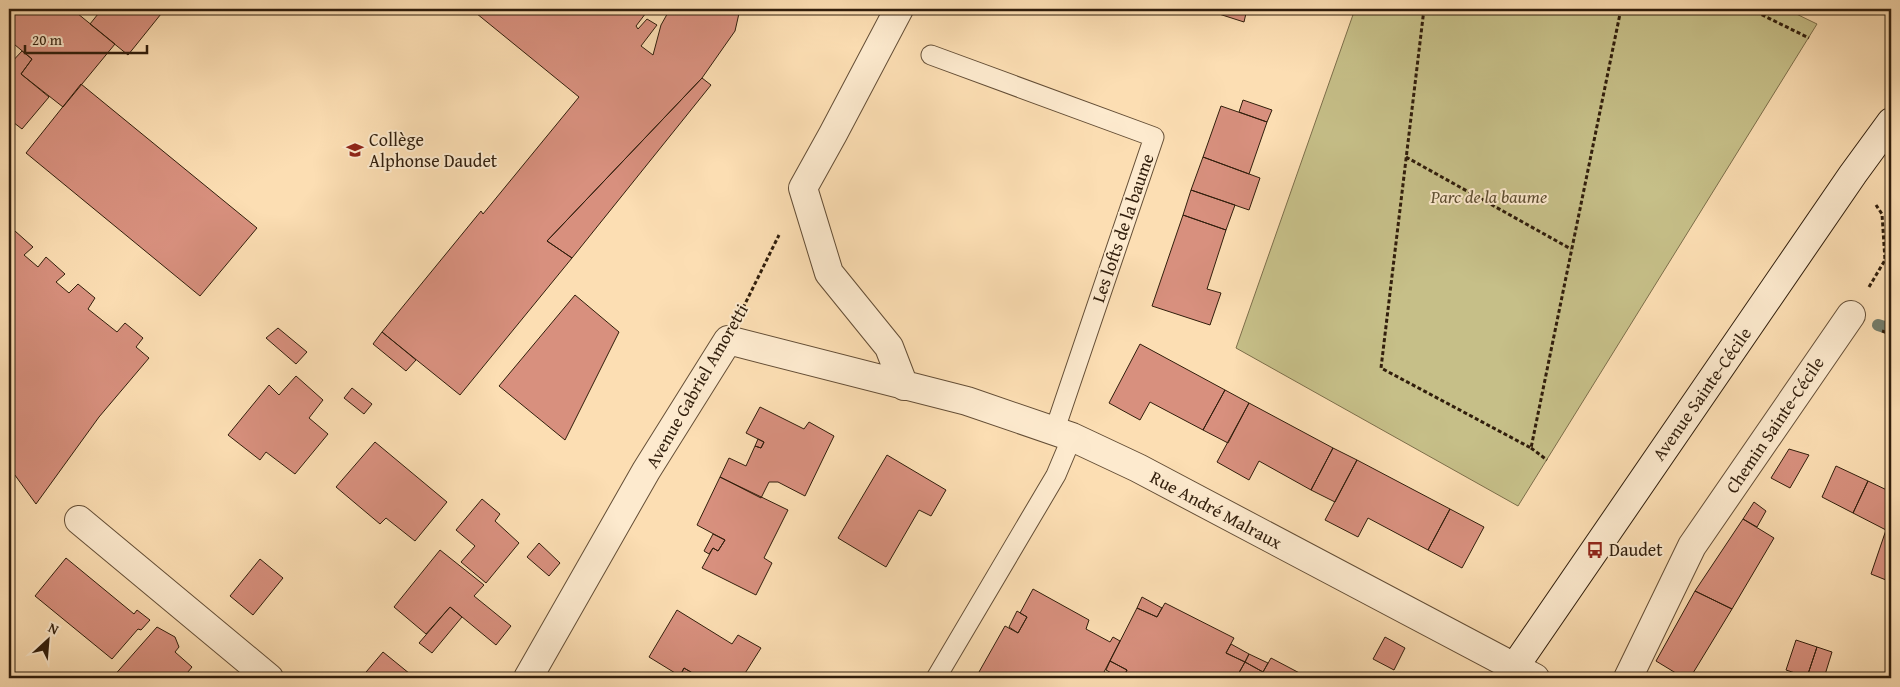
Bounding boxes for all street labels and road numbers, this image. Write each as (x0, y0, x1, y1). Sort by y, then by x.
street label: Les lofts de la baume (1084, 150, 1161, 306)
street label: Avenue Gabriel Amoretti (638, 299, 755, 473)
street label: Avenue Sainte-Cécile (1645, 321, 1758, 466)
street label: Chemin Sainte-Cécile (1719, 351, 1831, 499)
street label: Rue André Malraux (1145, 463, 1288, 556)

